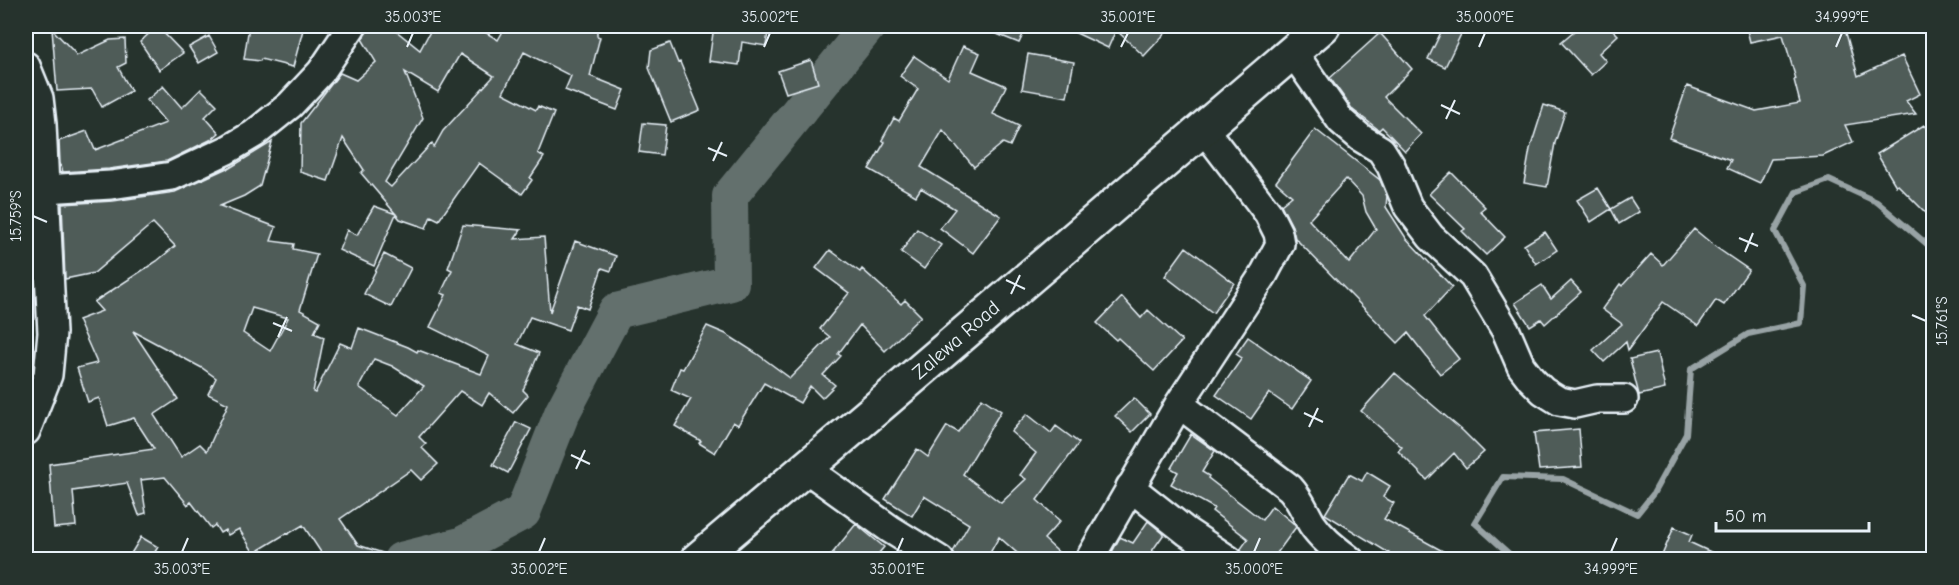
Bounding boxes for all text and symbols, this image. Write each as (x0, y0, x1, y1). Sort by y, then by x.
text: 35.003°E (385, 8, 441, 26)
text: 35.002°E (742, 8, 798, 26)
text: 35.001°E (1101, 8, 1155, 26)
text: 35.000°E (1456, 8, 1514, 26)
text: 34.999°E (1815, 8, 1869, 26)
text: 15.759°S (7, 190, 25, 242)
street label: Zalewa Road (908, 296, 1004, 384)
text: 15.761°S (1933, 296, 1951, 346)
scale bar (1716, 495, 1869, 533)
text: 50 m (1725, 506, 1767, 527)
text: 35.003°E (154, 560, 210, 578)
text: 35.002°E (511, 560, 567, 578)
text: 35.001°E (870, 560, 924, 578)
text: 35.000°E (1225, 560, 1283, 578)
text: 34.999°E (1584, 560, 1638, 578)

